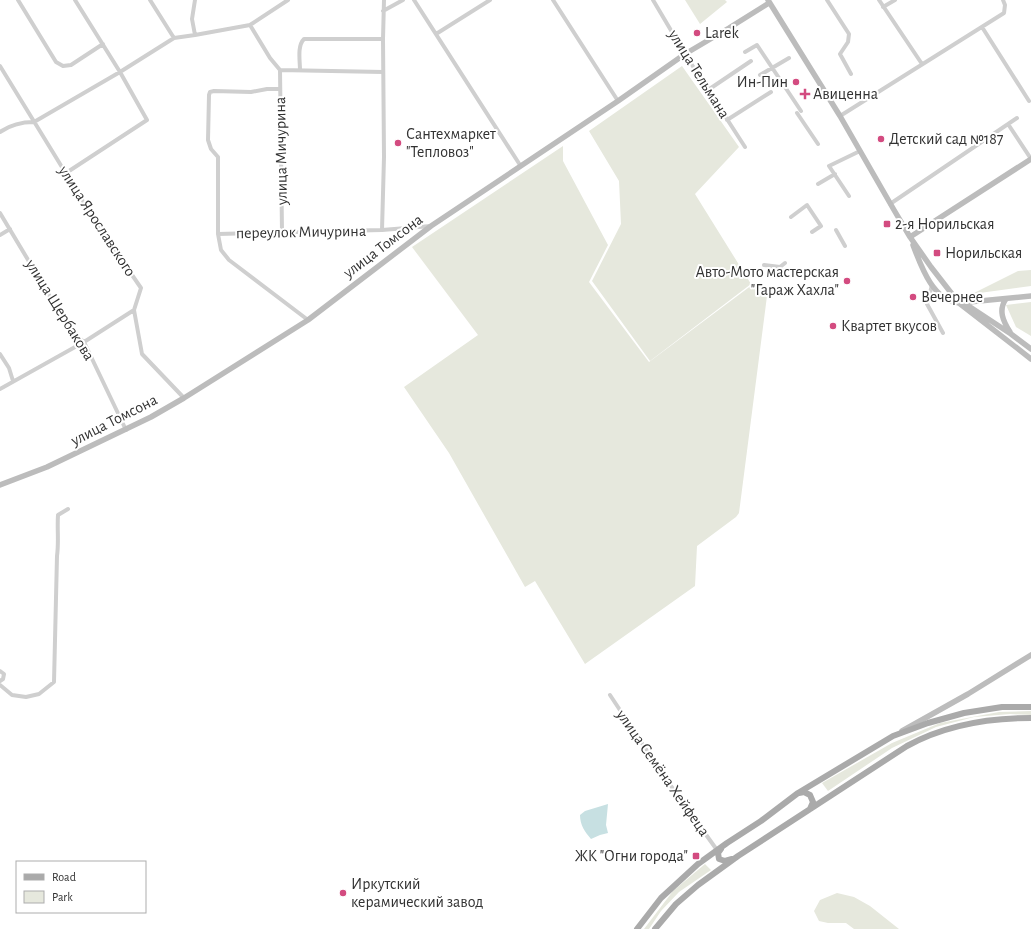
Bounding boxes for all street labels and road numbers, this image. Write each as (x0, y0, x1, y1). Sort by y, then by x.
street label: улица Тельмана (664, 26, 733, 122)
street label: улица Мичурина (272, 97, 291, 206)
street label: улица Ярославского (54, 162, 139, 280)
street label: улица Томсона (340, 211, 426, 282)
street label: переулок Мичурина (236, 223, 366, 242)
street label: улица Щербакова (21, 256, 97, 364)
street label: улица Томсона (67, 391, 160, 450)
street label: улица Семёна Хейфеца (612, 706, 713, 840)

